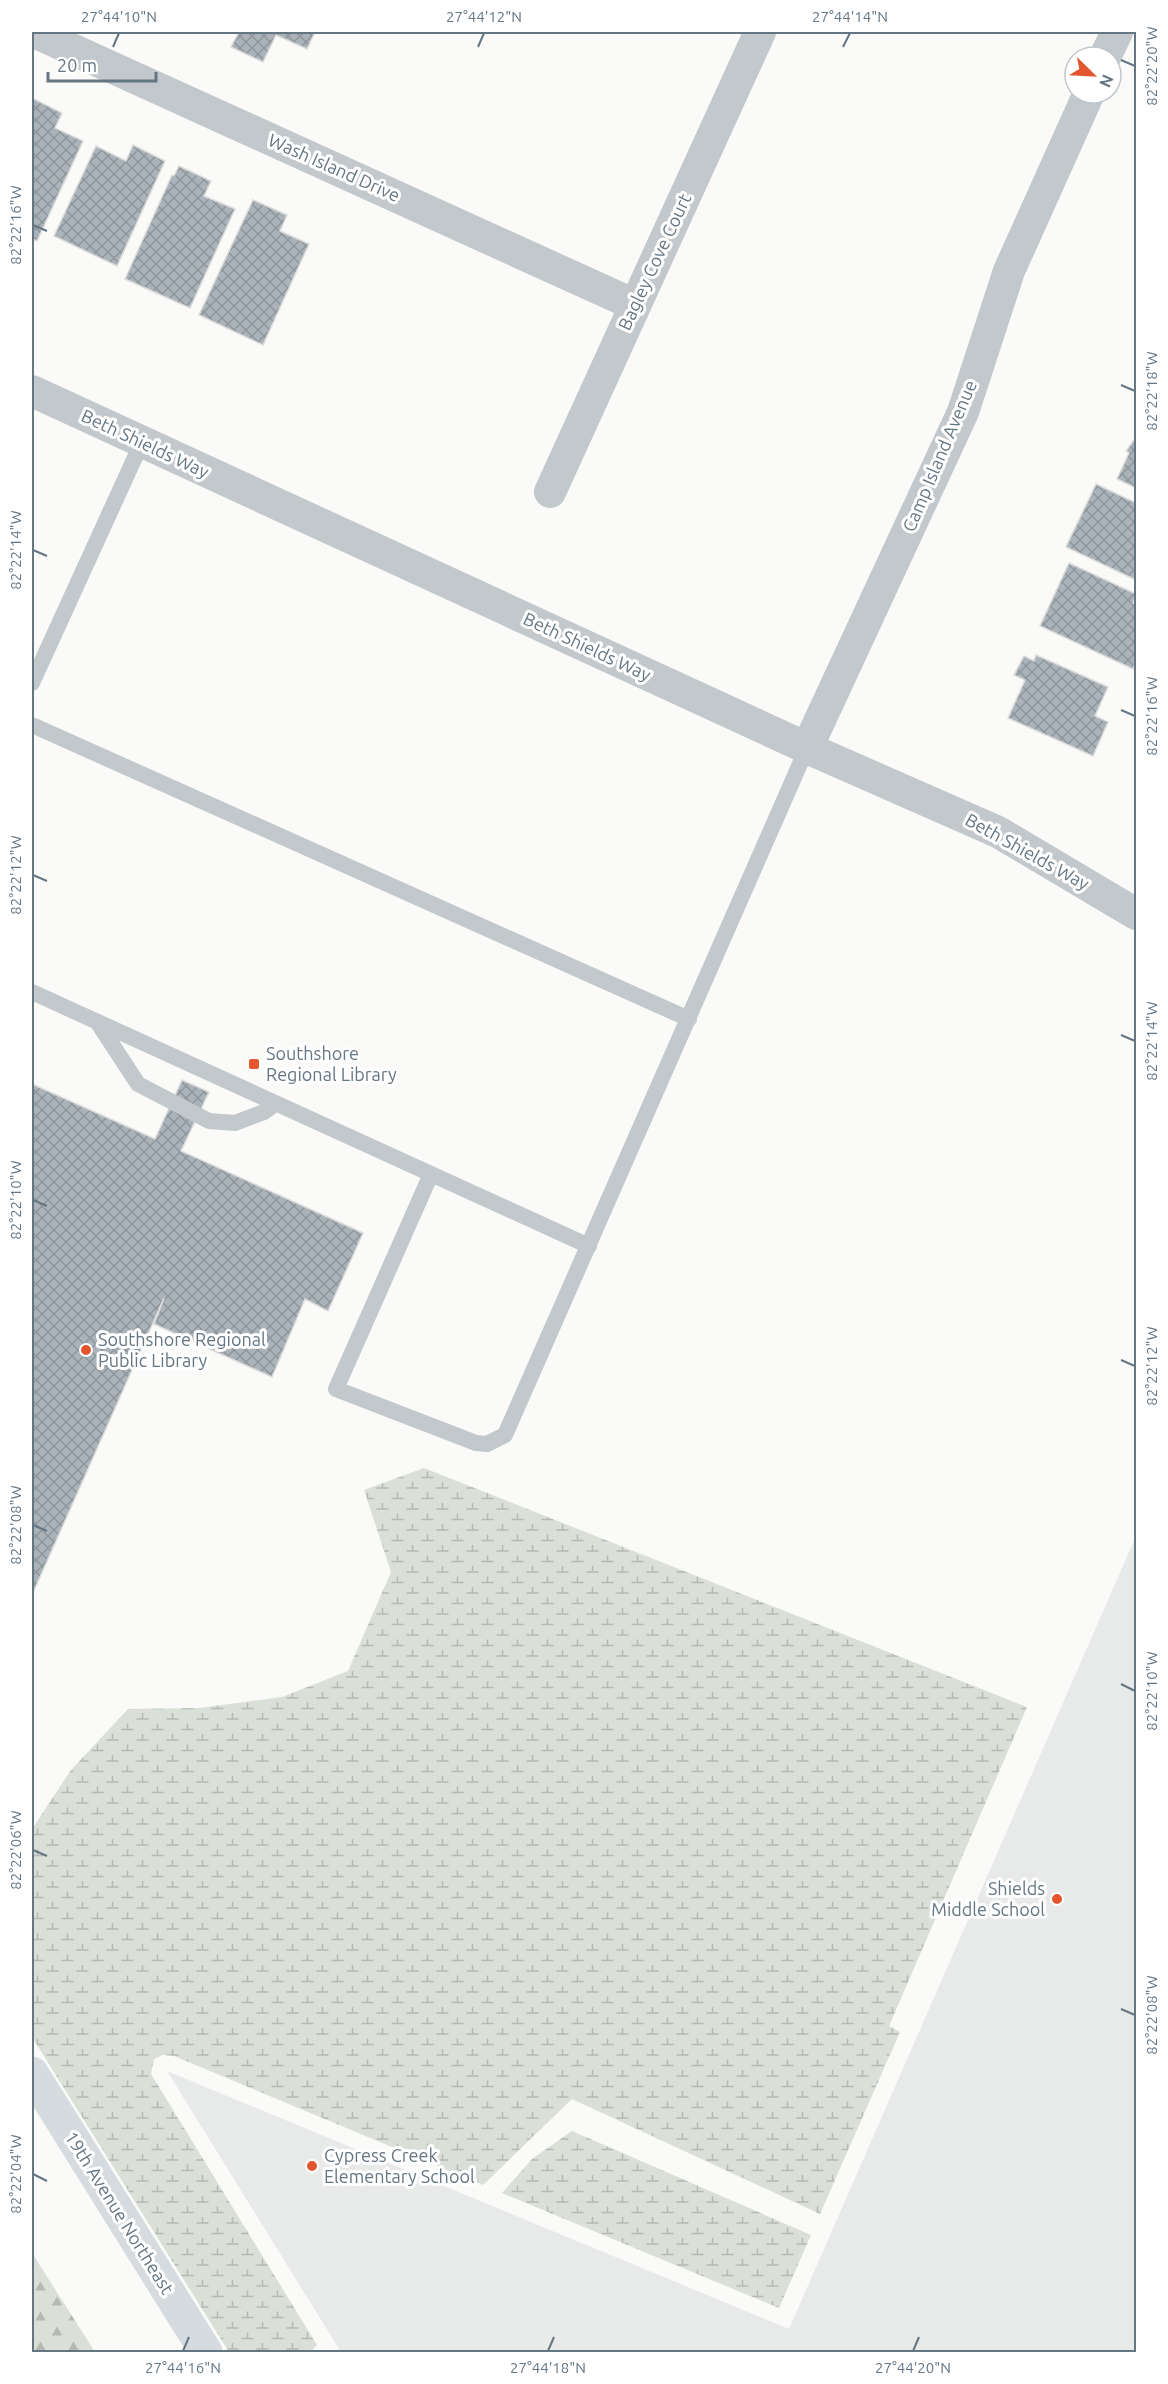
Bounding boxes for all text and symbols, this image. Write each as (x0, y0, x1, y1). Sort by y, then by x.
text: 27°44'10"N (81, 8, 157, 25)
text: 27°44'12"N (446, 8, 522, 25)
text: 27°44'14"N (812, 8, 888, 25)
text: 82°22'20"W (1143, 26, 1160, 106)
scale bar (48, 45, 156, 83)
north arrow (1063, 45, 1123, 105)
text: 20 m (57, 55, 97, 75)
text: N (1096, 72, 1117, 90)
street label: Wash Island Drive (266, 129, 403, 205)
text: 82°22'16"W (7, 185, 24, 265)
street label: Bagley Cove Court (614, 190, 695, 333)
text: 82°22'18"W (1143, 351, 1160, 431)
street label: Camp Island Avenue (898, 377, 980, 534)
street label: Beth Shields Way (79, 405, 213, 482)
text: 82°22'14"W (7, 510, 24, 590)
street label: Beth Shields Way (521, 608, 655, 685)
text: 82°22'16"W (1143, 676, 1160, 756)
street label: Beth Shields Way (962, 809, 1093, 894)
text: 82°22'12"W (7, 835, 24, 915)
text: 82°22'14"W (1143, 1001, 1160, 1081)
place label: Southshore Regional Library (266, 1043, 397, 1084)
marker: Southshore Regional Library (247, 1057, 261, 1071)
text: 82°22'10"W (7, 1160, 24, 1240)
text: 82°22'12"W (1143, 1326, 1160, 1406)
place label: Southshore Regional Public Library (98, 1329, 266, 1370)
marker: Southshore Regional Public Library (79, 1343, 93, 1357)
text: 82°22'08"W (7, 1485, 24, 1565)
text: 82°22'10"W (1143, 1651, 1160, 1731)
text: 82°22'06"W (7, 1810, 24, 1890)
place label: Shields Middle School (931, 1878, 1045, 1919)
marker: Shields Middle School (1050, 1892, 1064, 1906)
text: 82°22'08"W (1143, 1975, 1160, 2055)
street label: 19th Avenue Northeast (62, 2127, 178, 2298)
text: 82°22'04"W (7, 2134, 24, 2214)
place label: Cypress Creek Elementary School (324, 2145, 475, 2186)
marker: Cypress Creek Elementary School (305, 2159, 319, 2173)
text: 27°44'16"N (145, 2359, 221, 2376)
text: 27°44'18"N (510, 2359, 586, 2376)
text: 27°44'20"N (875, 2359, 951, 2376)

